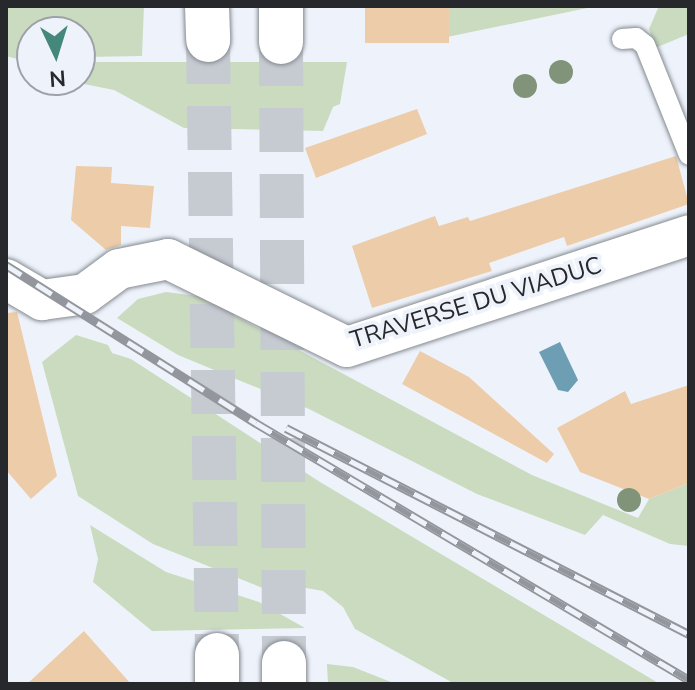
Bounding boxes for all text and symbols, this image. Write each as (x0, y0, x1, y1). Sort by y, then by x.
north arrow (16, 16, 96, 96)
text: N (48, 62, 67, 93)
street label: TRAVERSE DU VIADUC (347, 251, 605, 355)

